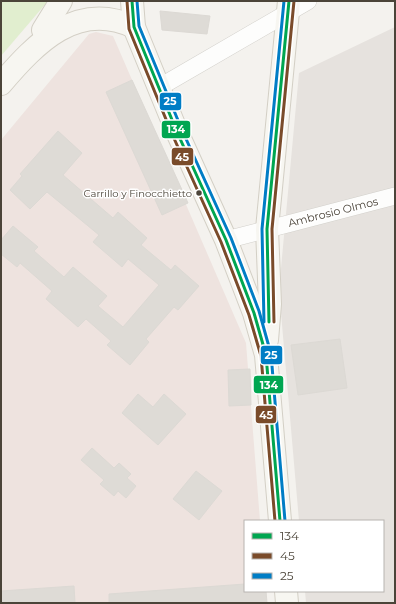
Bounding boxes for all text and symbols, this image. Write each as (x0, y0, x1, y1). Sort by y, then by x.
line badge: 25 (159, 92, 182, 111)
text: 25 (163, 94, 177, 108)
line badge: 134 (161, 120, 191, 139)
text: 134 (167, 122, 186, 136)
line badge: 45 (171, 147, 194, 166)
text: 45 (175, 150, 190, 164)
place label: Carrillo y Finocchietto (84, 187, 192, 200)
marker: Carrillo y Finocchietto (194, 188, 204, 198)
street label: Ambrosio Olmos (286, 194, 380, 230)
line badge: 25 (260, 345, 283, 365)
text: 25 (264, 348, 278, 362)
line badge: 134 (253, 375, 284, 394)
text: 134 (260, 378, 279, 392)
line badge: 45 (255, 405, 277, 424)
text: 45 (259, 408, 274, 422)
legend (244, 520, 384, 592)
text: 134 (280, 528, 299, 543)
text: 45 (280, 548, 295, 563)
text: 25 (280, 568, 294, 583)

